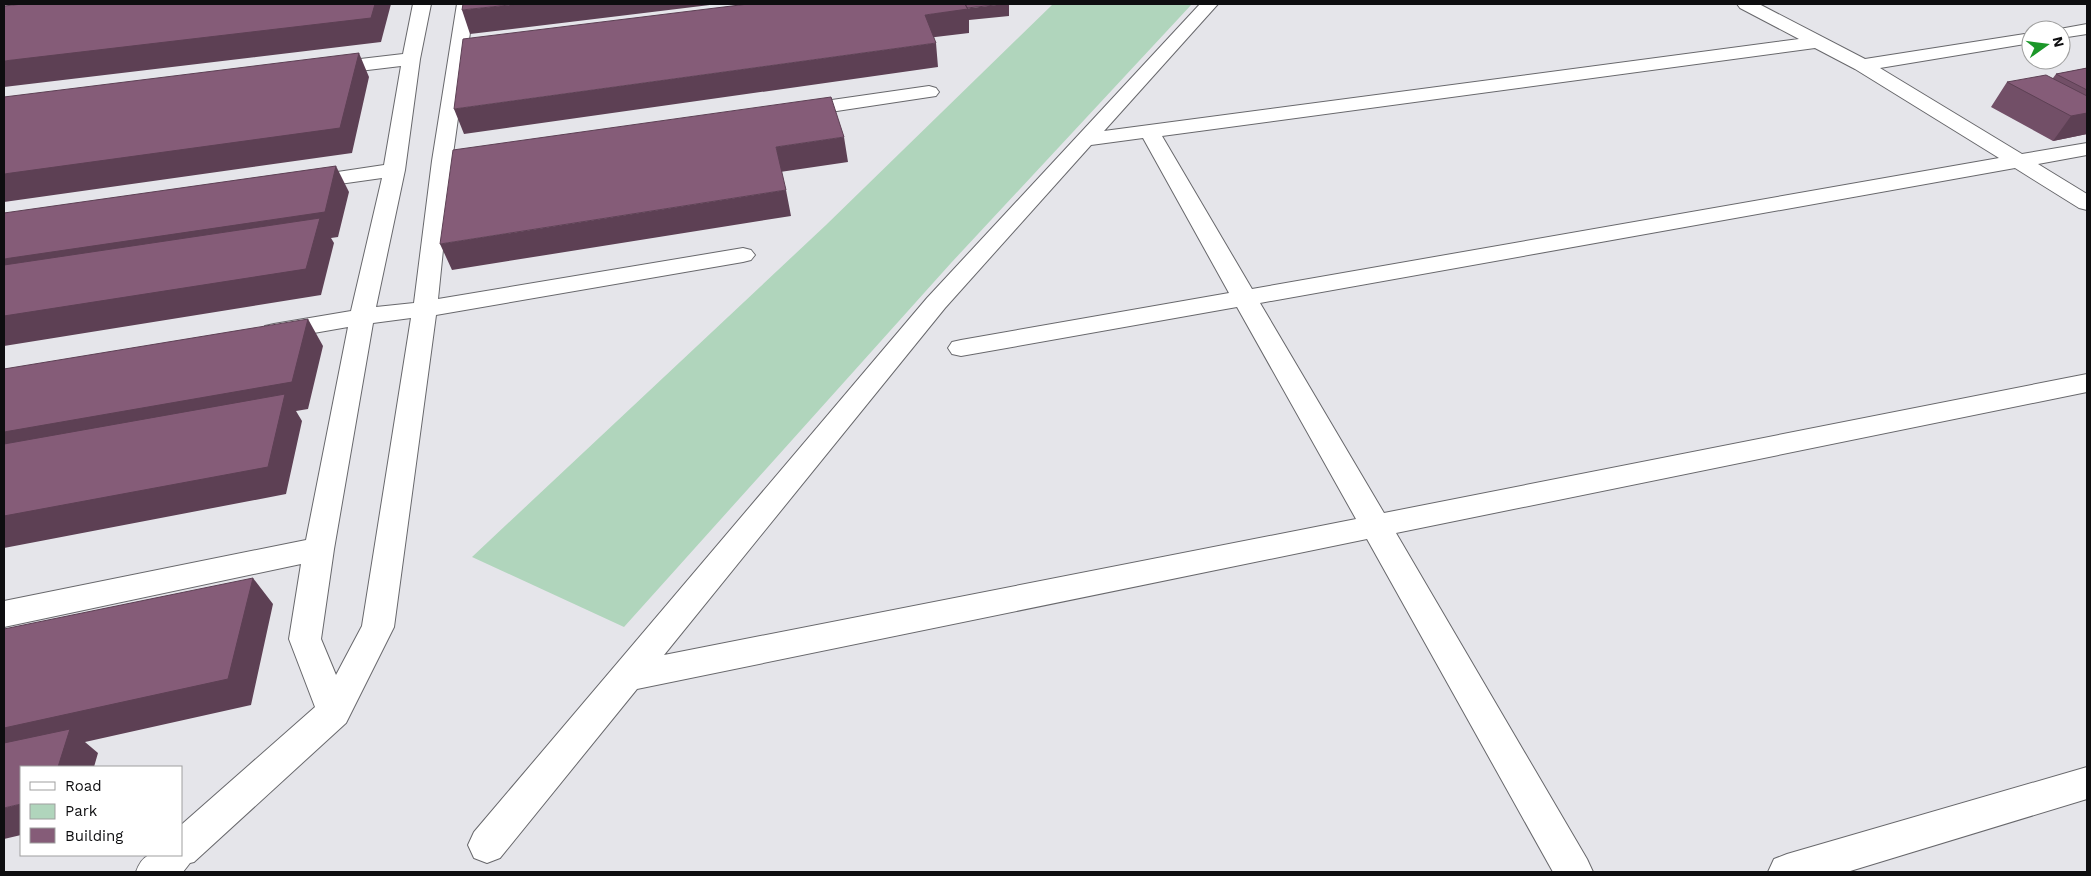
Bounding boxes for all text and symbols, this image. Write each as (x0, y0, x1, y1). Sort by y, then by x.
north arrow (2021, 20, 2071, 70)
text: N (2050, 35, 2068, 49)
legend (20, 766, 182, 856)
text: Road (65, 777, 102, 795)
text: Park (65, 802, 98, 820)
text: Building (65, 827, 123, 845)

